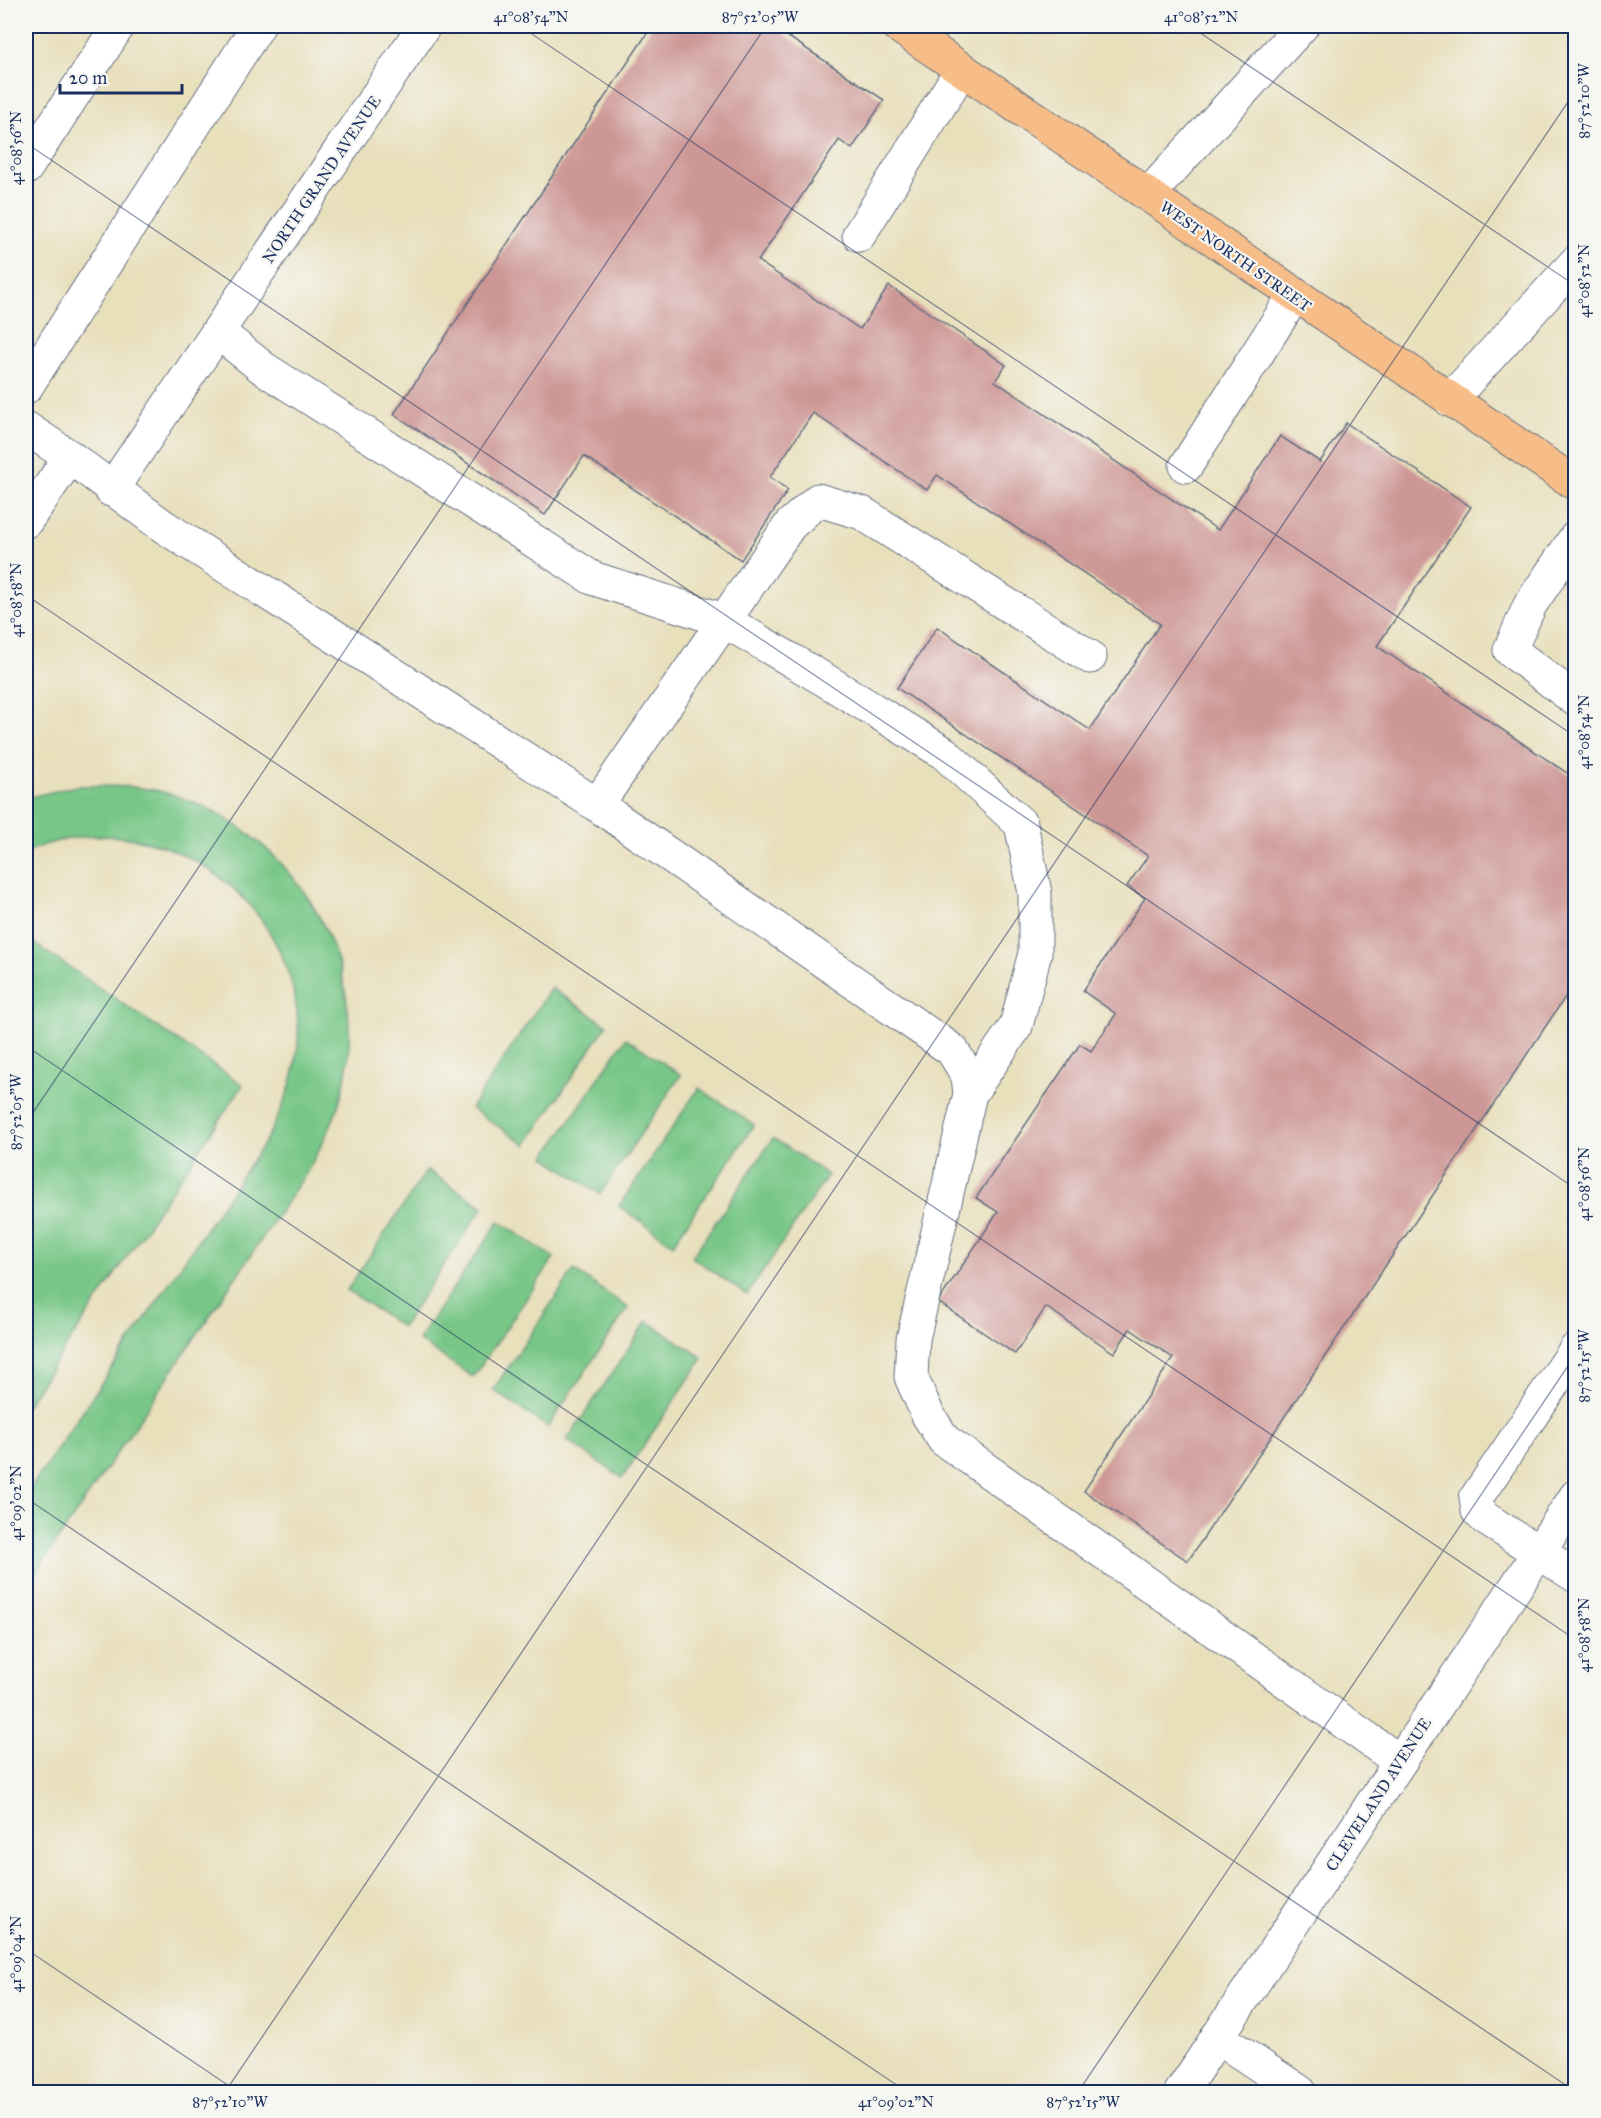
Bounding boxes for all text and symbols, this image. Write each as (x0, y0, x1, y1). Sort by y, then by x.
text: 41°08'54"N (494, 8, 569, 26)
text: 87°52'05"W (722, 8, 799, 26)
text: 41°08'52"N (1164, 8, 1238, 26)
scale bar (60, 57, 182, 95)
text: 87°52'10"W (1575, 63, 1593, 139)
text: 20 m (69, 67, 107, 89)
street label: NORTH GRAND AVENUE (258, 92, 385, 267)
text: 41°08'56"N (7, 110, 25, 185)
street label: WEST NORTH STREET (1156, 197, 1315, 316)
text: 41°08'52"N (1575, 244, 1593, 318)
text: 41°08'58"N (7, 562, 25, 637)
text: 41°08'54"N (1575, 694, 1593, 769)
text: 87°52'05"W (7, 1073, 25, 1150)
text: 41°08'56"N (1575, 1146, 1593, 1221)
text: 87°52'15"W (1575, 1328, 1593, 1403)
text: 41°09'02"N (7, 1465, 25, 1541)
text: 41°08'58"N (1575, 1597, 1593, 1672)
street label: CLEVELAND AVENUE (1322, 1714, 1435, 1875)
text: 41°09'04"N (7, 1915, 25, 1993)
text: 87°52'10"W (192, 2093, 268, 2111)
text: 41°09'02"N (858, 2093, 934, 2111)
text: 87°52'15"W (1046, 2093, 1121, 2111)

